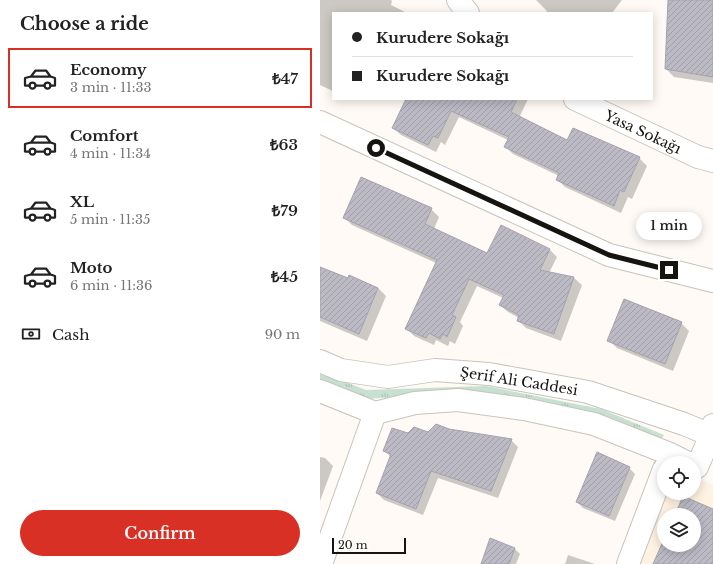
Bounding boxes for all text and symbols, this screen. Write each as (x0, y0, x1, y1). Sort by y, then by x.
text: Choose a ride (20, 13, 149, 35)
text: Kurudere Sokağı (376, 28, 509, 47)
icon: car (22, 60, 58, 96)
text: Economy (70, 60, 147, 79)
text: Kurudere Sokağı (376, 66, 509, 85)
text: ₺47 (272, 69, 298, 88)
text: 3 min · 11:33 (70, 79, 152, 96)
street label: Yasa Sokağı (601, 106, 684, 158)
icon: car (22, 126, 58, 162)
text: Comfort (70, 126, 138, 145)
text: ₺63 (270, 135, 298, 154)
route start (367, 139, 385, 157)
text: 4 min · 11:34 (70, 145, 151, 162)
icon: car (22, 192, 58, 228)
text: XL (70, 192, 94, 211)
text: ₺79 (272, 201, 298, 220)
text: 5 min · 11:35 (70, 211, 150, 228)
callout: 1 min (636, 212, 702, 240)
text: 1 min (650, 217, 688, 234)
icon: car (22, 258, 58, 294)
text: Moto (70, 258, 112, 277)
route end (660, 261, 678, 279)
text: ₺45 (271, 267, 298, 286)
text: 6 min · 11:36 (70, 277, 152, 294)
icon: cash (20, 323, 42, 345)
text: Cash (52, 325, 89, 344)
text: 90 m (265, 326, 300, 343)
street label: Şerif Ali Caddesi (459, 363, 579, 399)
map controls (657, 456, 701, 552)
button: locate (657, 456, 701, 500)
button: layers (657, 508, 701, 552)
button: Confirm (20, 510, 300, 556)
scale bar (332, 536, 406, 555)
text: 20 m (338, 538, 368, 552)

